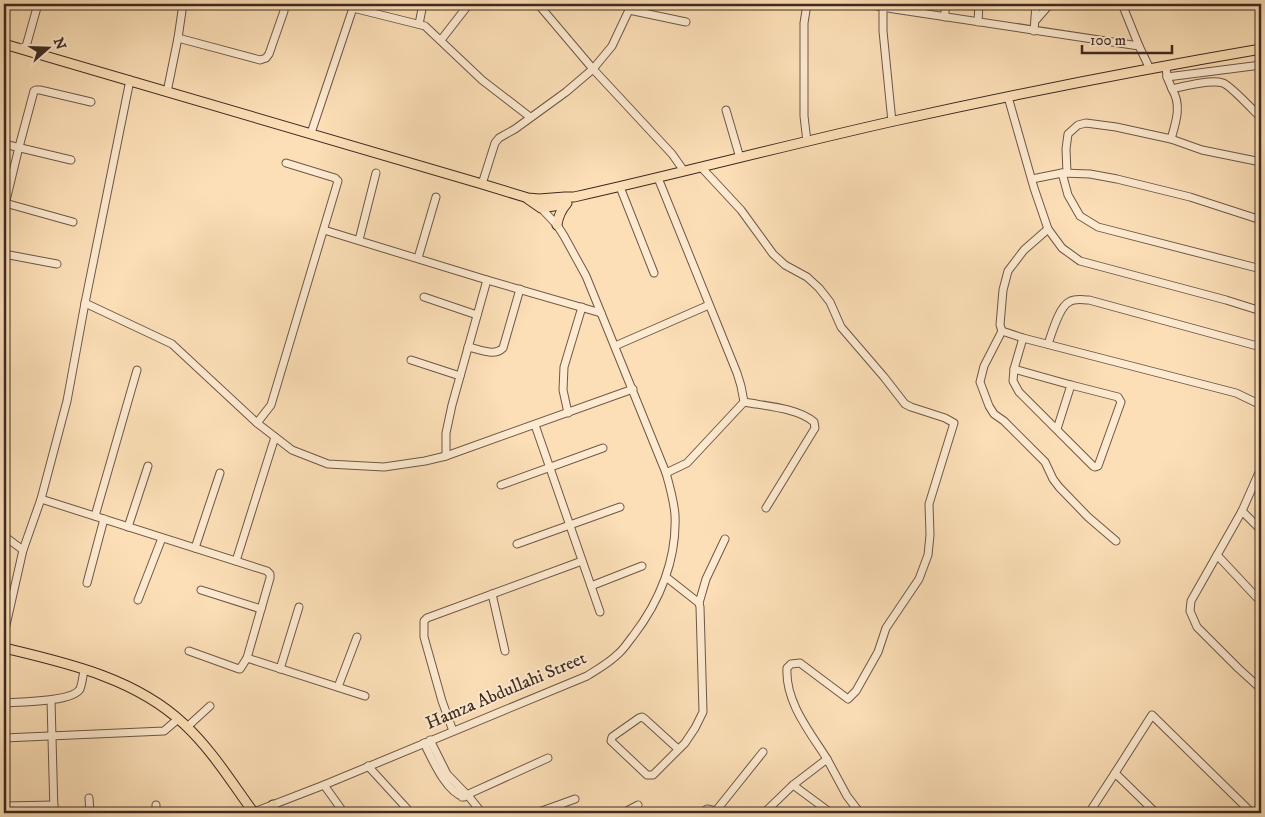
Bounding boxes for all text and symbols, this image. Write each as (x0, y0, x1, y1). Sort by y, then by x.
north arrow (22, 22, 72, 72)
scale bar (1082, 22, 1172, 54)
text: 100 m (1090, 31, 1126, 50)
text: N (49, 35, 70, 53)
street label: Hamza Abdullahi Street (422, 647, 590, 735)

